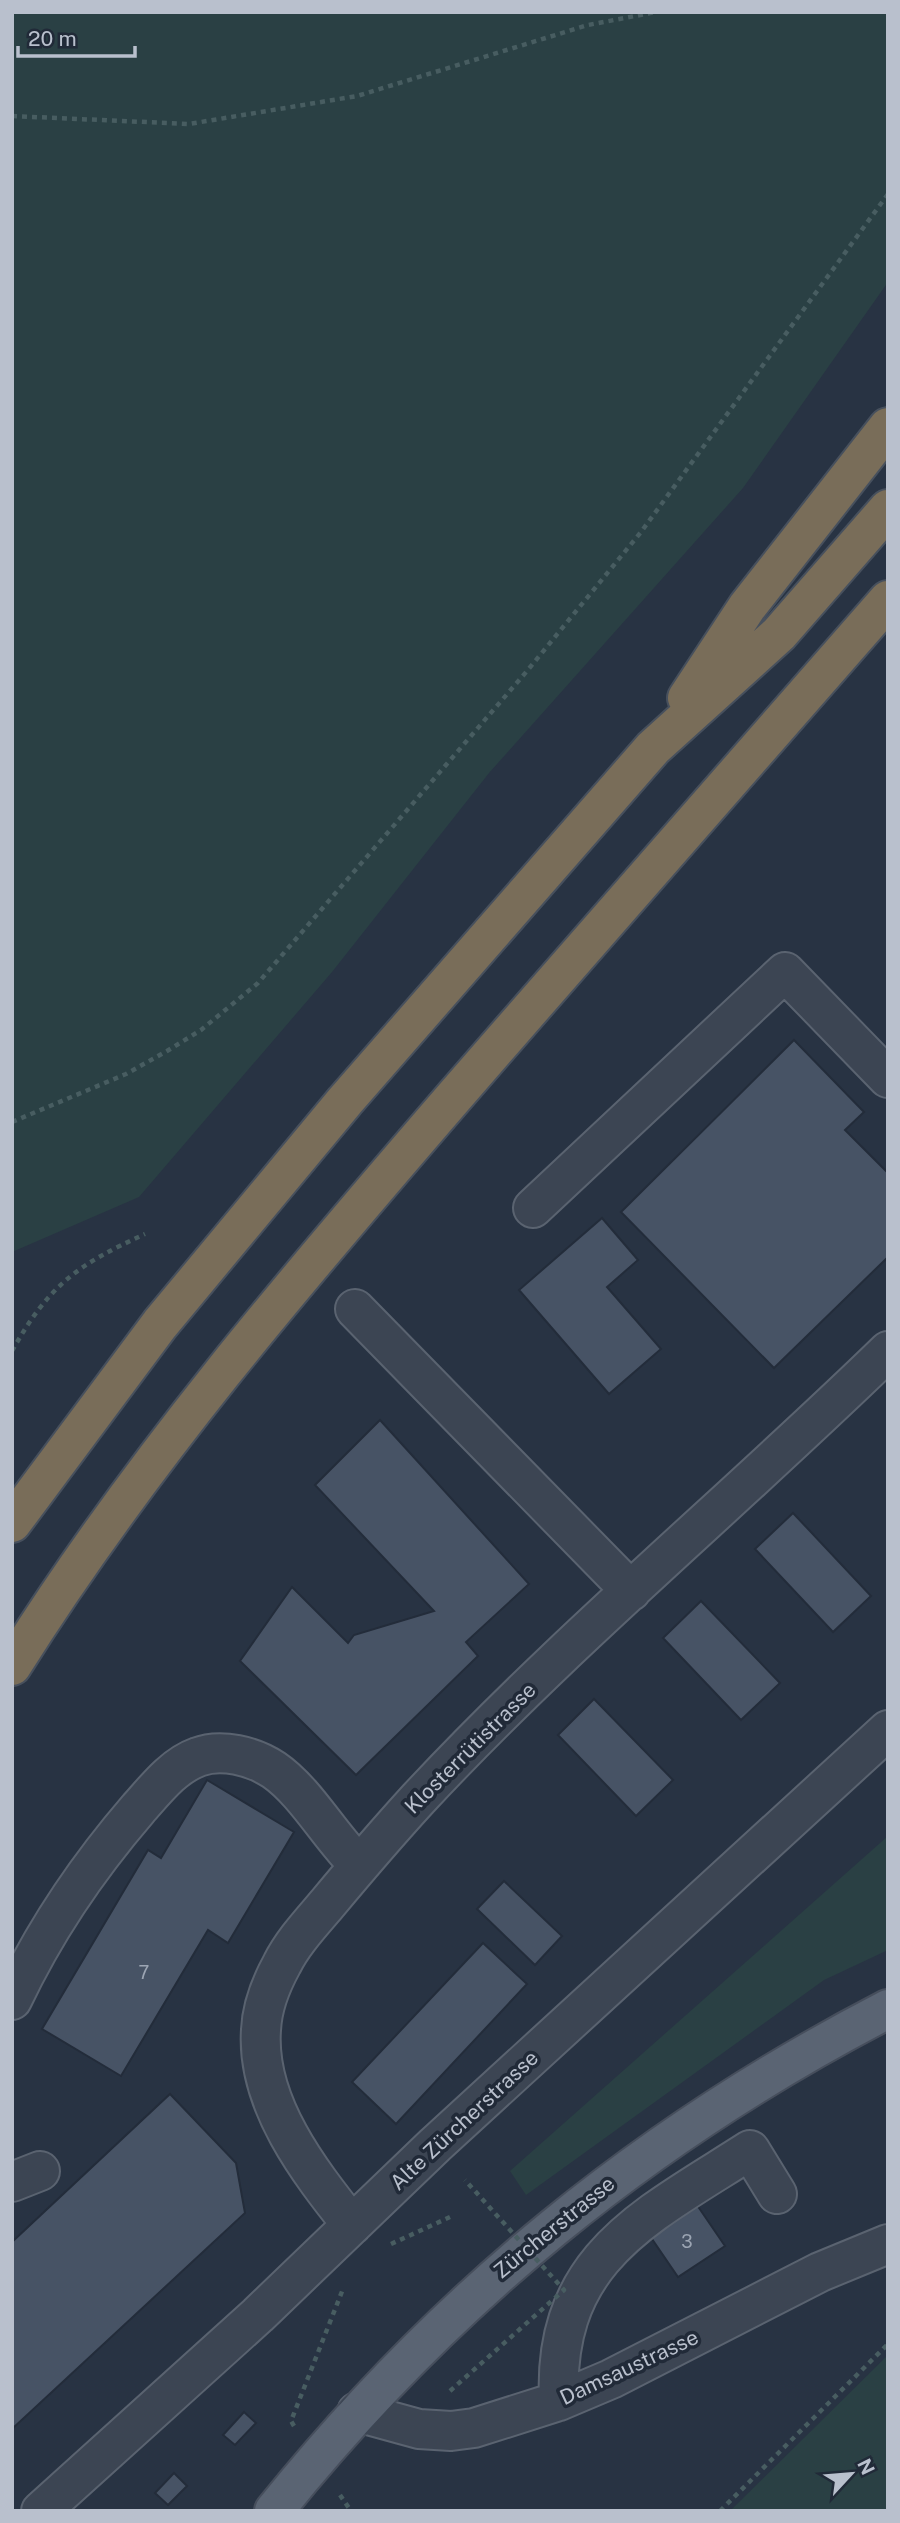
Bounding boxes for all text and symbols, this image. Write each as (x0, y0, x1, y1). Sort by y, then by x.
scale bar (18, 14, 135, 58)
text: 20 m (28, 26, 77, 51)
street label: Klosterrütistrasse (399, 1677, 541, 1819)
house number: 7 (139, 1962, 149, 1983)
street label: Alte Zürcherstrasse (385, 2045, 543, 2195)
street label: Zürcherstrasse (489, 2171, 619, 2283)
house number: 3 (681, 2231, 693, 2252)
street label: Damsaustrasse (556, 2324, 702, 2410)
north arrow (816, 2439, 886, 2509)
text: N (853, 2455, 879, 2478)

